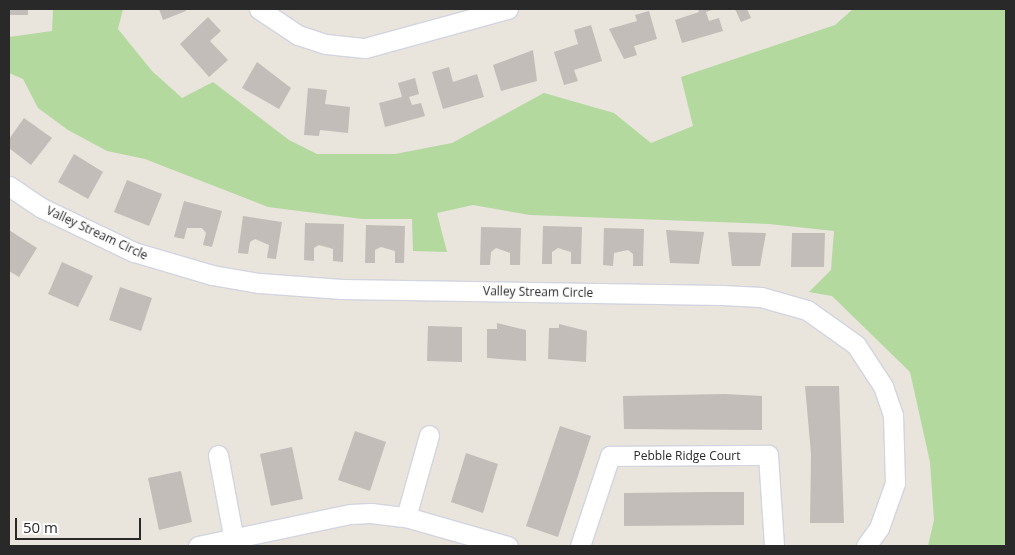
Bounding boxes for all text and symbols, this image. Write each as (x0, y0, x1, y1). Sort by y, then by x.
street label: Valley Stream Circle (44, 203, 150, 263)
street label: Valley Stream Circle (483, 284, 593, 300)
street label: Pebble Ridge Court (634, 449, 740, 463)
scale bar (18, 508, 144, 540)
text: 50 m (23, 517, 58, 537)

